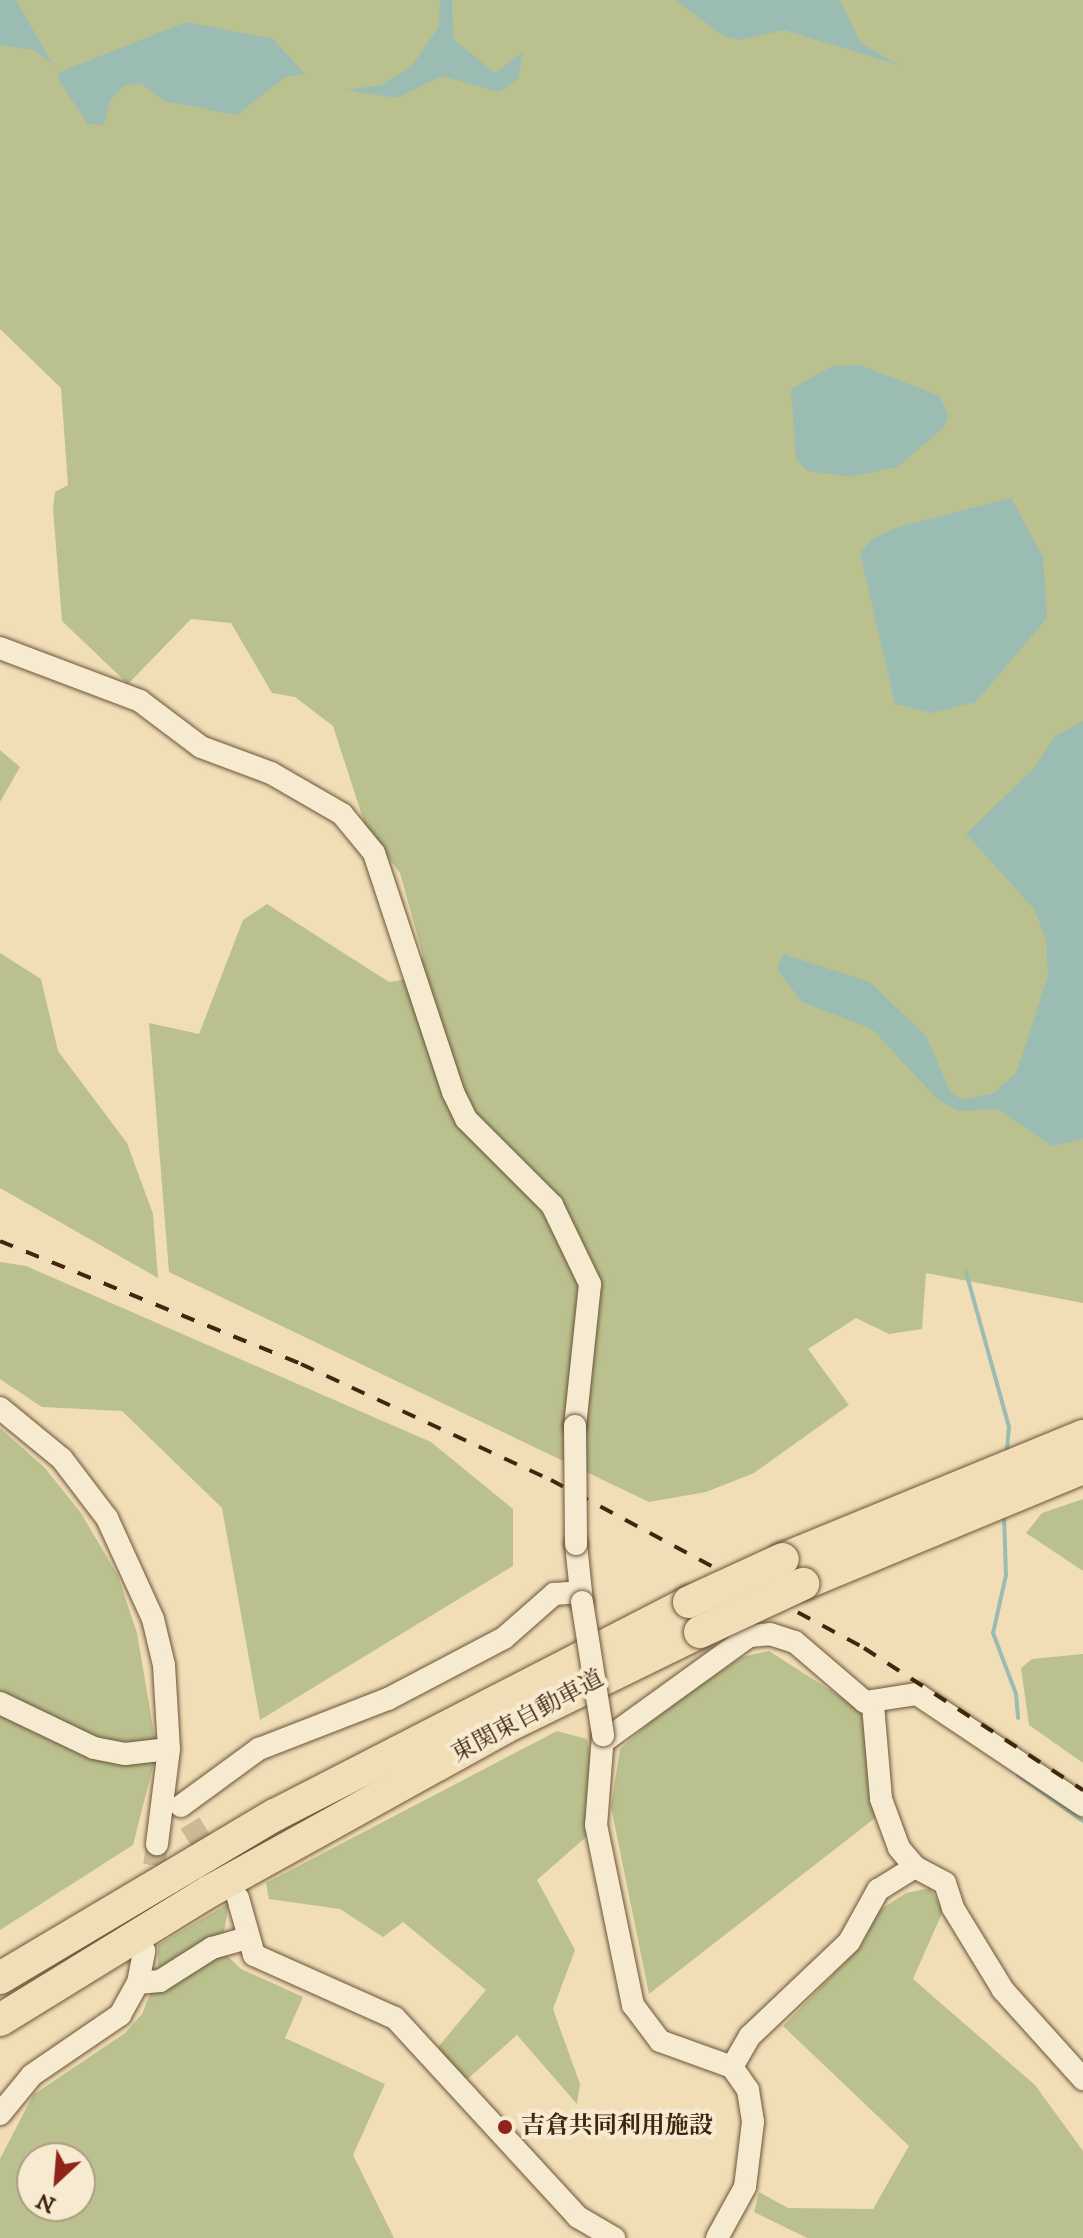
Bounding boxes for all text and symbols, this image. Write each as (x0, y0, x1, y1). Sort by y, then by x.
street label: 東関東自動車道 (447, 1665, 609, 1769)
place label: 吉倉共同利用施設 (521, 2113, 713, 2141)
marker: 吉倉共同利用施設 (496, 2118, 514, 2136)
north arrow (16, 2142, 96, 2222)
text: N (32, 2186, 60, 2218)

